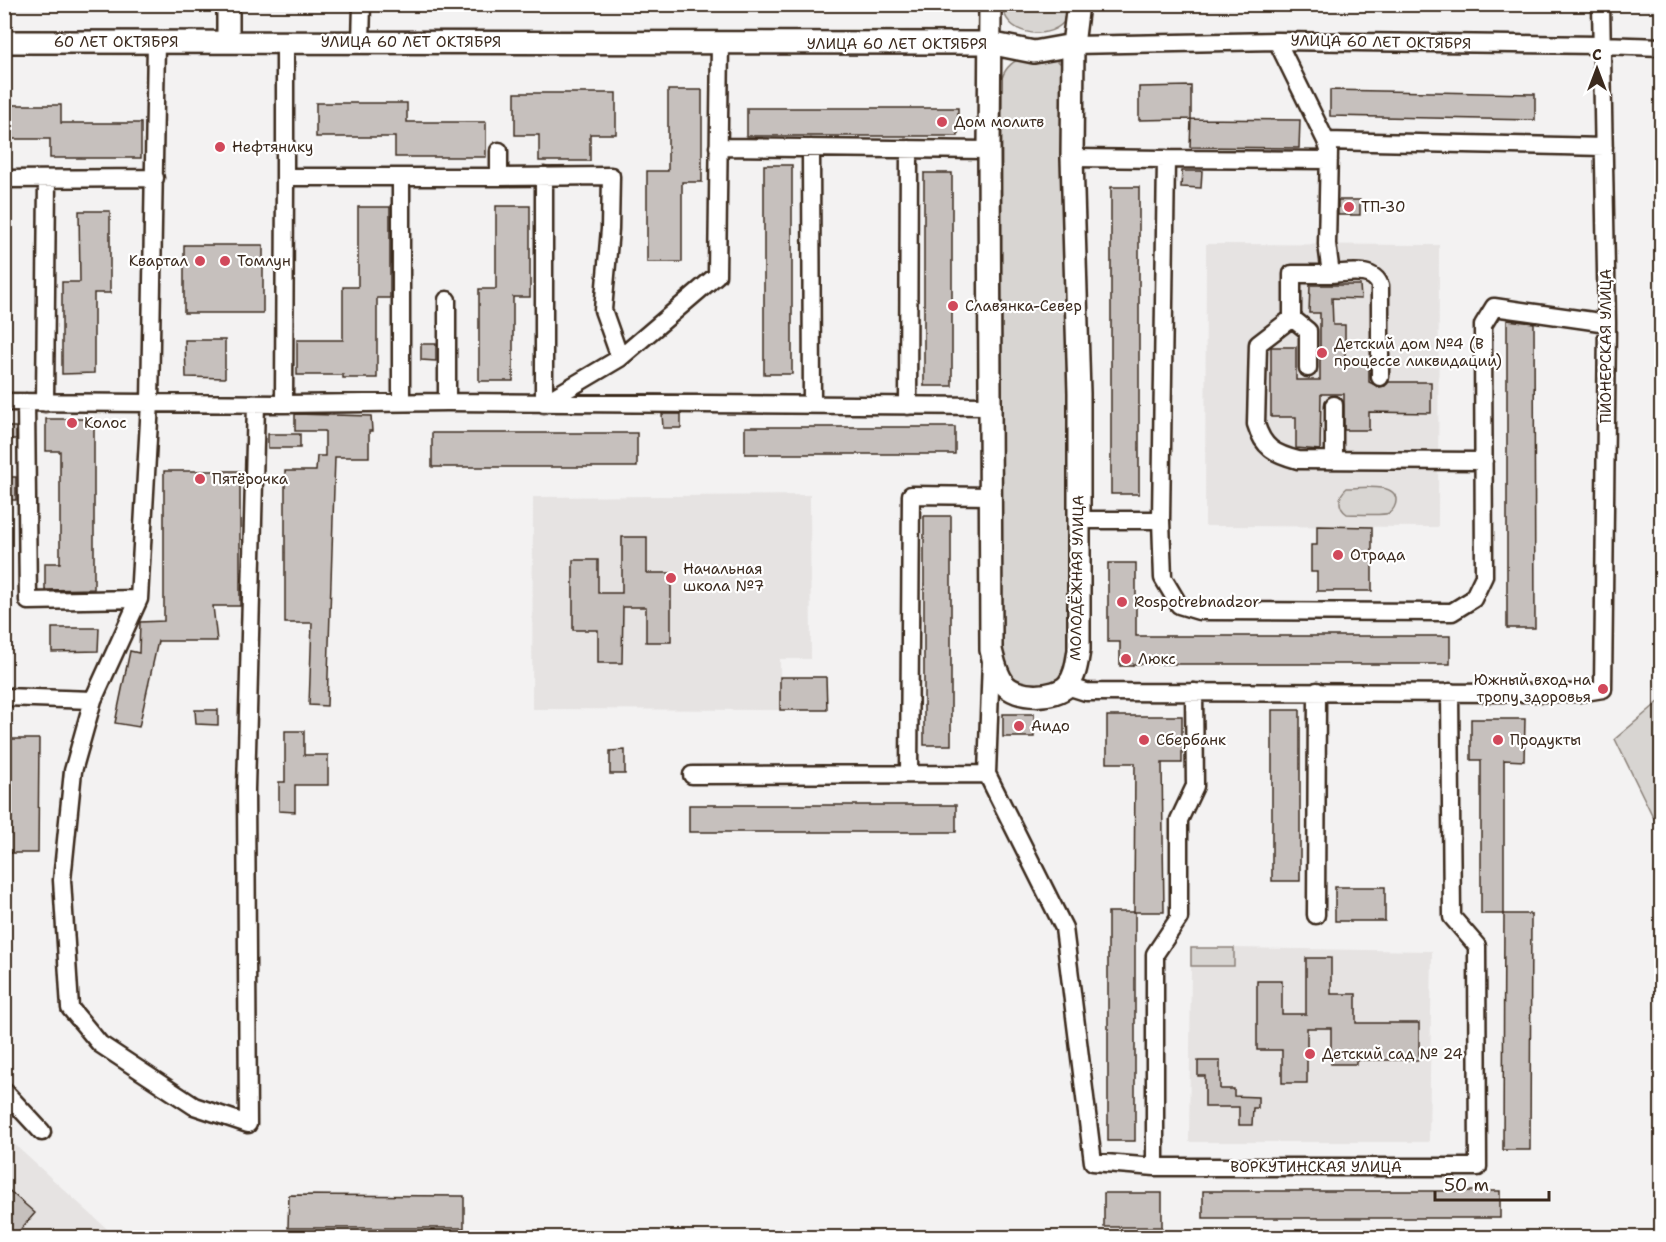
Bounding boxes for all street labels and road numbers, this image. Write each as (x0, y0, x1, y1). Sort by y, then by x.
street label: УЛИЦА 60 ЛЕТ ОКТЯБРЯ (1291, 30, 1471, 54)
street label: 60 ЛЕТ ОКТЯБРЯ (54, 32, 178, 52)
street label: УЛИЦА 60 ЛЕТ ОКТЯБРЯ (321, 32, 501, 52)
street label: УЛИЦА 60 ЛЕТ ОКТЯБРЯ (807, 34, 987, 54)
street label: ПИОНЕРСКАЯ УЛИЦА (1596, 269, 1616, 423)
street label: МОЛОДЁЖНАЯ УЛИЦА (1066, 495, 1088, 661)
street label: ВОРКУТИНСКАЯ УЛИЦА (1230, 1157, 1402, 1177)

